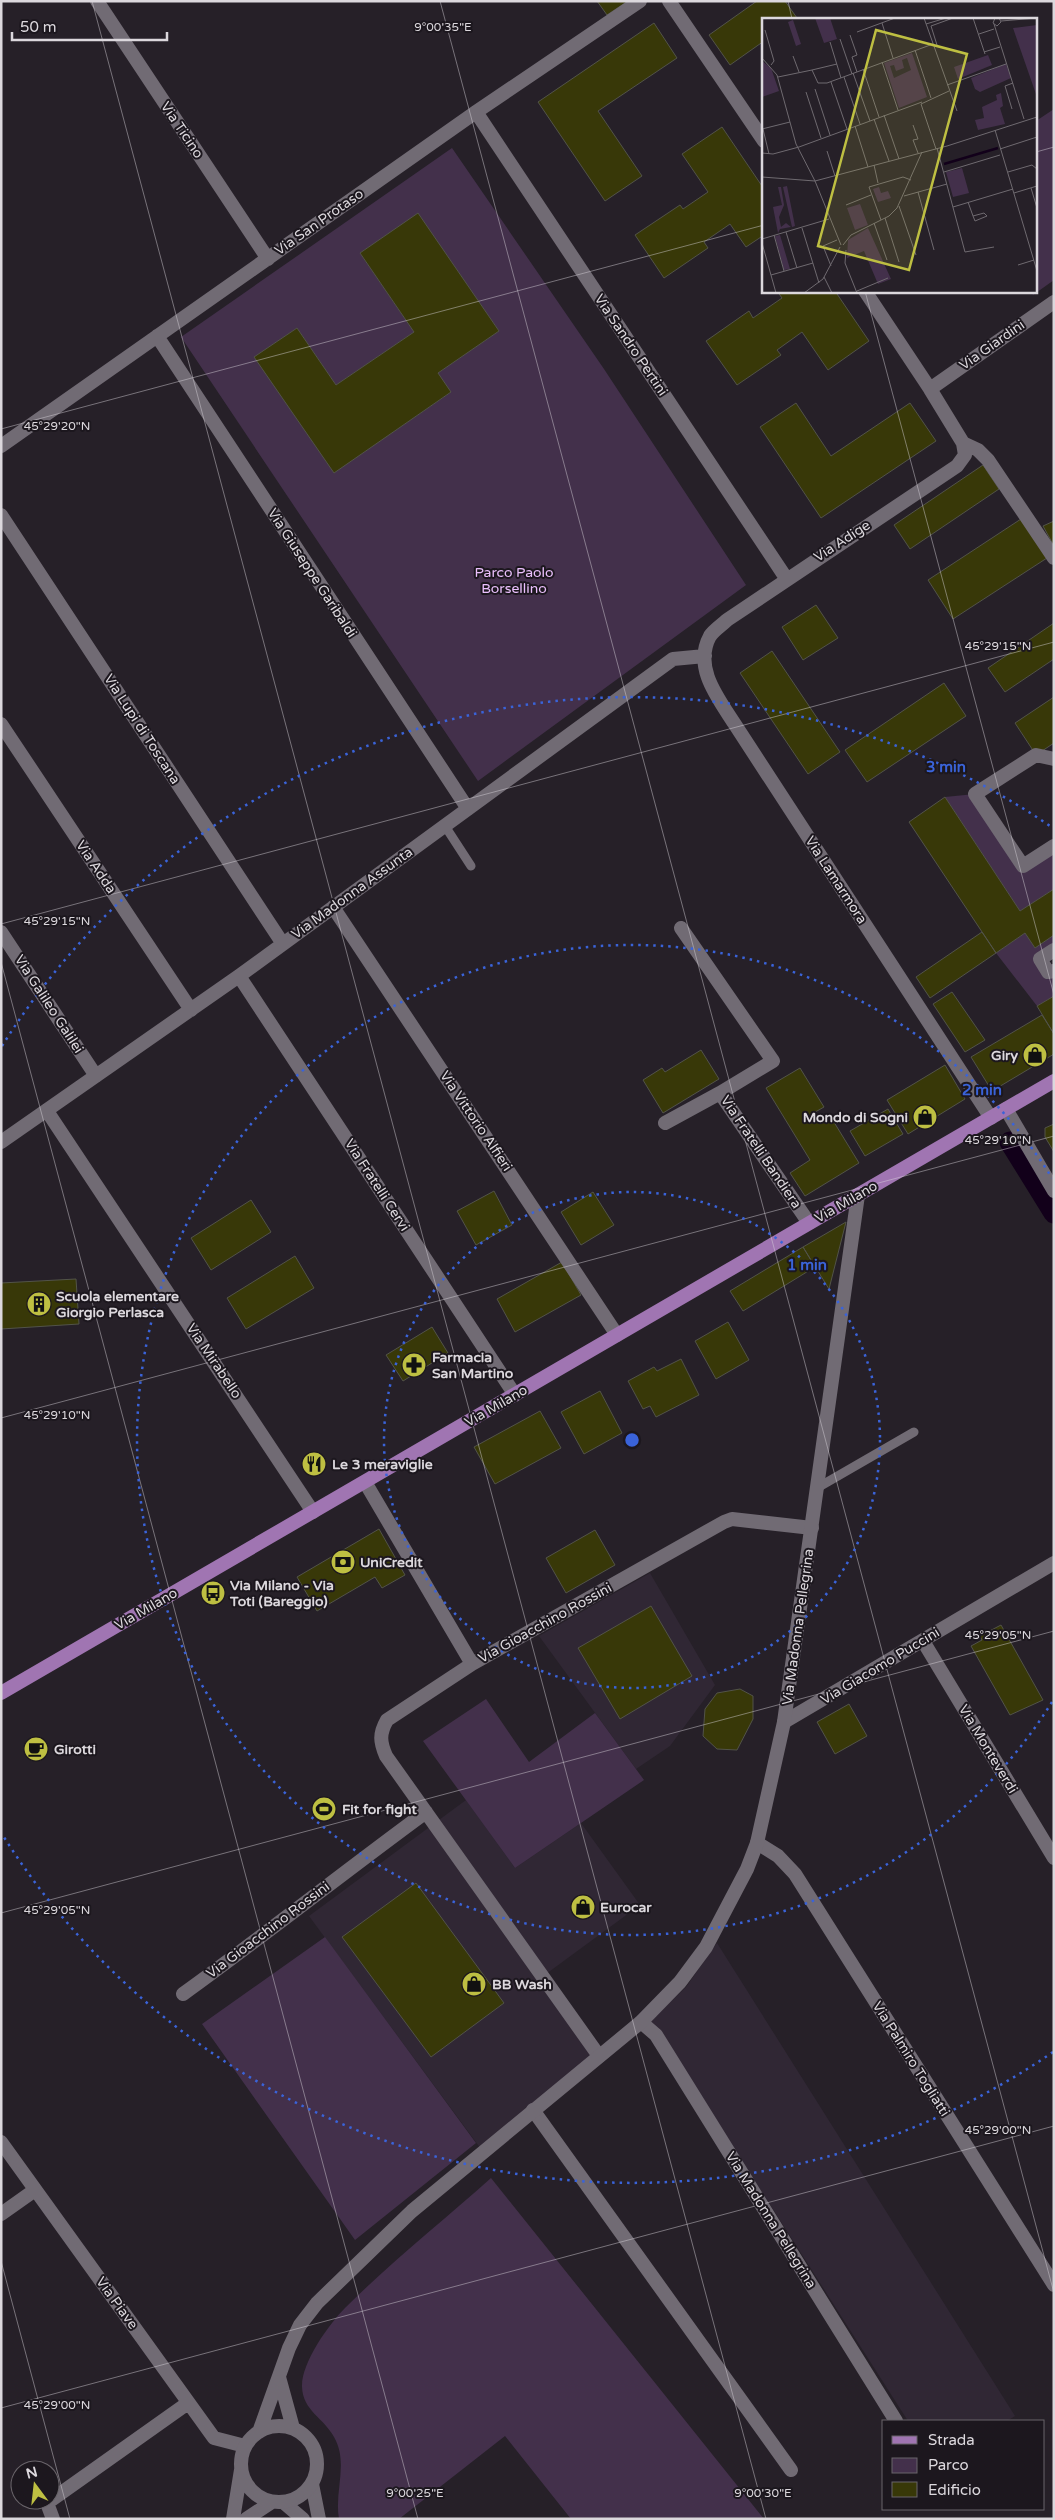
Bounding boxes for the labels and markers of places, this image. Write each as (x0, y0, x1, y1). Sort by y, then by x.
shop icon: Giry (1022, 1042, 1048, 1068)
place label: Giry (991, 1047, 1018, 1064)
shop icon: Mondo di Sogni (912, 1104, 938, 1130)
place label: Mondo di Sogni (803, 1109, 908, 1126)
place label: Scuola elementare Giorgio Perlasca (56, 1288, 179, 1321)
building icon: Scuola elementare Giorgio Perlasca (26, 1291, 52, 1317)
place label: Farmacia San Martino (432, 1349, 514, 1382)
pharmacy icon: Farmacia San Martino (401, 1352, 427, 1378)
centre of rings (623, 1431, 641, 1449)
restaurant icon: Le 3 meraviglie (301, 1451, 327, 1477)
place label: Le 3 meraviglie (332, 1456, 433, 1473)
bank icon: UniCredit (330, 1549, 356, 1575)
place label: UniCredit (360, 1554, 423, 1571)
place label: Via Milano - Via Toti (Bareggio) (229, 1577, 334, 1610)
bus stop icon: Via Milano - Via Toti (Bareggio) (200, 1580, 226, 1606)
cafe icon: Girotti (23, 1736, 49, 1762)
place label: Girotti (54, 1741, 96, 1758)
sports icon: Fit for fight (311, 1796, 337, 1822)
place label: Fit for fight (342, 1801, 417, 1818)
shop icon: Eurocar (570, 1894, 596, 1920)
place label: Eurocar (600, 1899, 652, 1916)
shop icon: BB Wash (461, 1971, 487, 1997)
place label: BB Wash (492, 1976, 552, 1993)

